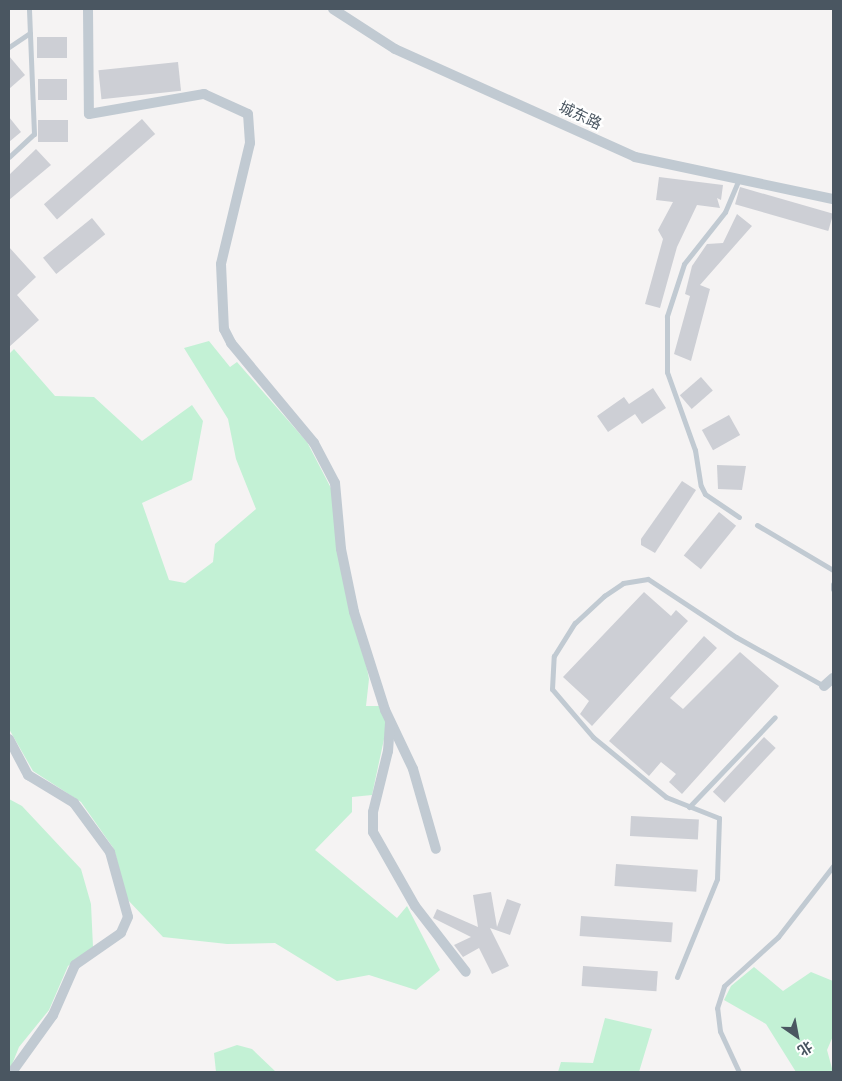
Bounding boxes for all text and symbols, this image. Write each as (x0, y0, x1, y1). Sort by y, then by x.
street label: 城东路 (556, 98, 604, 134)
north arrow (772, 1011, 822, 1061)
text: 北 (795, 1038, 815, 1059)

